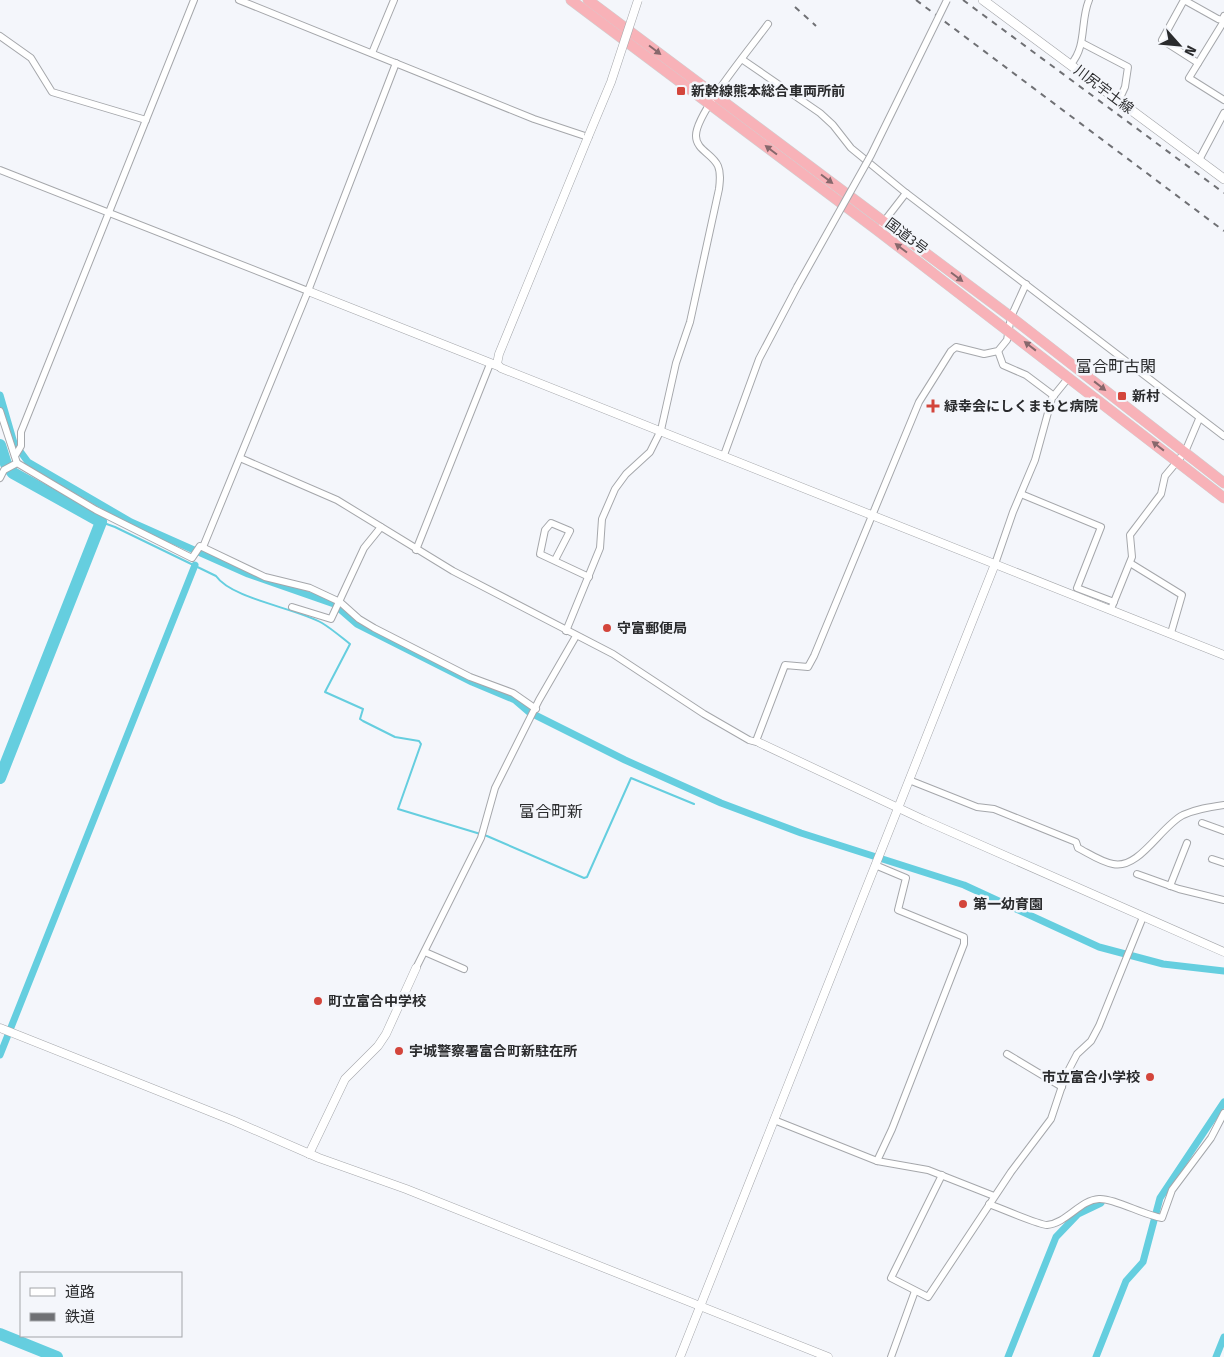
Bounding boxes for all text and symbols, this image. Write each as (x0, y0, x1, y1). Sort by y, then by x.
north arrow (1154, 20, 1204, 70)
text: N (1180, 43, 1200, 59)
one-way arrow (648, 45, 661, 56)
street label: 川尻宇土線 (1071, 62, 1137, 117)
place label: 新幹線熊本総合車両所前 (691, 83, 845, 100)
marker: 新幹線熊本総合車両所前 (675, 85, 687, 97)
one-way arrow (764, 145, 778, 155)
one-way arrow (820, 174, 833, 185)
street label: 国道3号 (882, 215, 931, 258)
one-way arrow (894, 243, 907, 253)
one-way arrow (950, 272, 964, 282)
one-way arrow (1024, 341, 1037, 352)
district label: 富合町古閑 (1076, 357, 1156, 376)
one-way arrow (1093, 381, 1106, 392)
place label: 新村 (1132, 388, 1160, 405)
marker: 新村 (1116, 390, 1128, 402)
place label: 緑幸会にしくまもと病院 (944, 398, 1098, 415)
marker: 緑幸会にしくまもと病院 (926, 399, 940, 413)
one-way arrow (1152, 440, 1165, 451)
place label: 守富郵便局 (617, 620, 687, 637)
marker: 守富郵便局 (601, 622, 613, 634)
district label: 富合町新 (519, 802, 583, 821)
place label: 第一幼育園 (973, 896, 1043, 913)
marker: 第一幼育園 (957, 898, 969, 910)
place label: 町立富合中学校 (328, 993, 426, 1010)
marker: 町立富合中学校 (312, 995, 324, 1007)
place label: 宇城警察署富合町新駐在所 (409, 1043, 577, 1060)
marker: 宇城警察署富合町新駐在所 (393, 1045, 405, 1057)
place label: 市立富合小学校 (1042, 1069, 1140, 1086)
marker: 市立富合小学校 (1144, 1071, 1156, 1083)
legend (20, 1272, 182, 1337)
text: 道路 (65, 1283, 95, 1301)
text: 鉄道 (65, 1308, 95, 1326)

